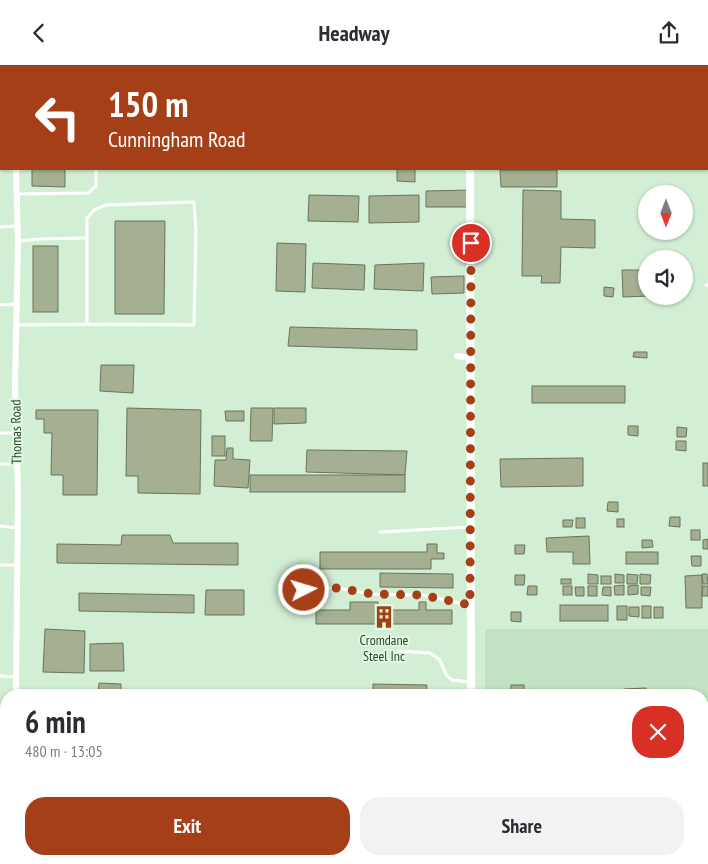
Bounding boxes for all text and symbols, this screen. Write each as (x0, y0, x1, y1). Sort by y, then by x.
icon: back (25, 19, 53, 47)
text: Headway (318, 19, 390, 47)
icon: share (655, 19, 683, 47)
text: 150 m (108, 81, 189, 127)
icon: left (25, 85, 90, 150)
text: Cunningham Road (108, 125, 246, 153)
north arrow (638, 185, 692, 240)
map controls (638, 185, 693, 305)
pin (450, 222, 492, 264)
icon: arrive (457, 229, 485, 257)
button: sound (638, 250, 693, 305)
street label: Thomas Road (6, 399, 26, 465)
position arrow (277, 563, 329, 615)
building icon: Cromdane Steel Inc (371, 604, 397, 630)
place label: Cromdane Steel Inc (360, 631, 409, 665)
text: 6 min (25, 702, 86, 741)
button: close (632, 706, 684, 758)
text: 480 m · 13:05 (25, 741, 103, 761)
button: Exit (25, 797, 350, 855)
button: Share (360, 797, 684, 855)

